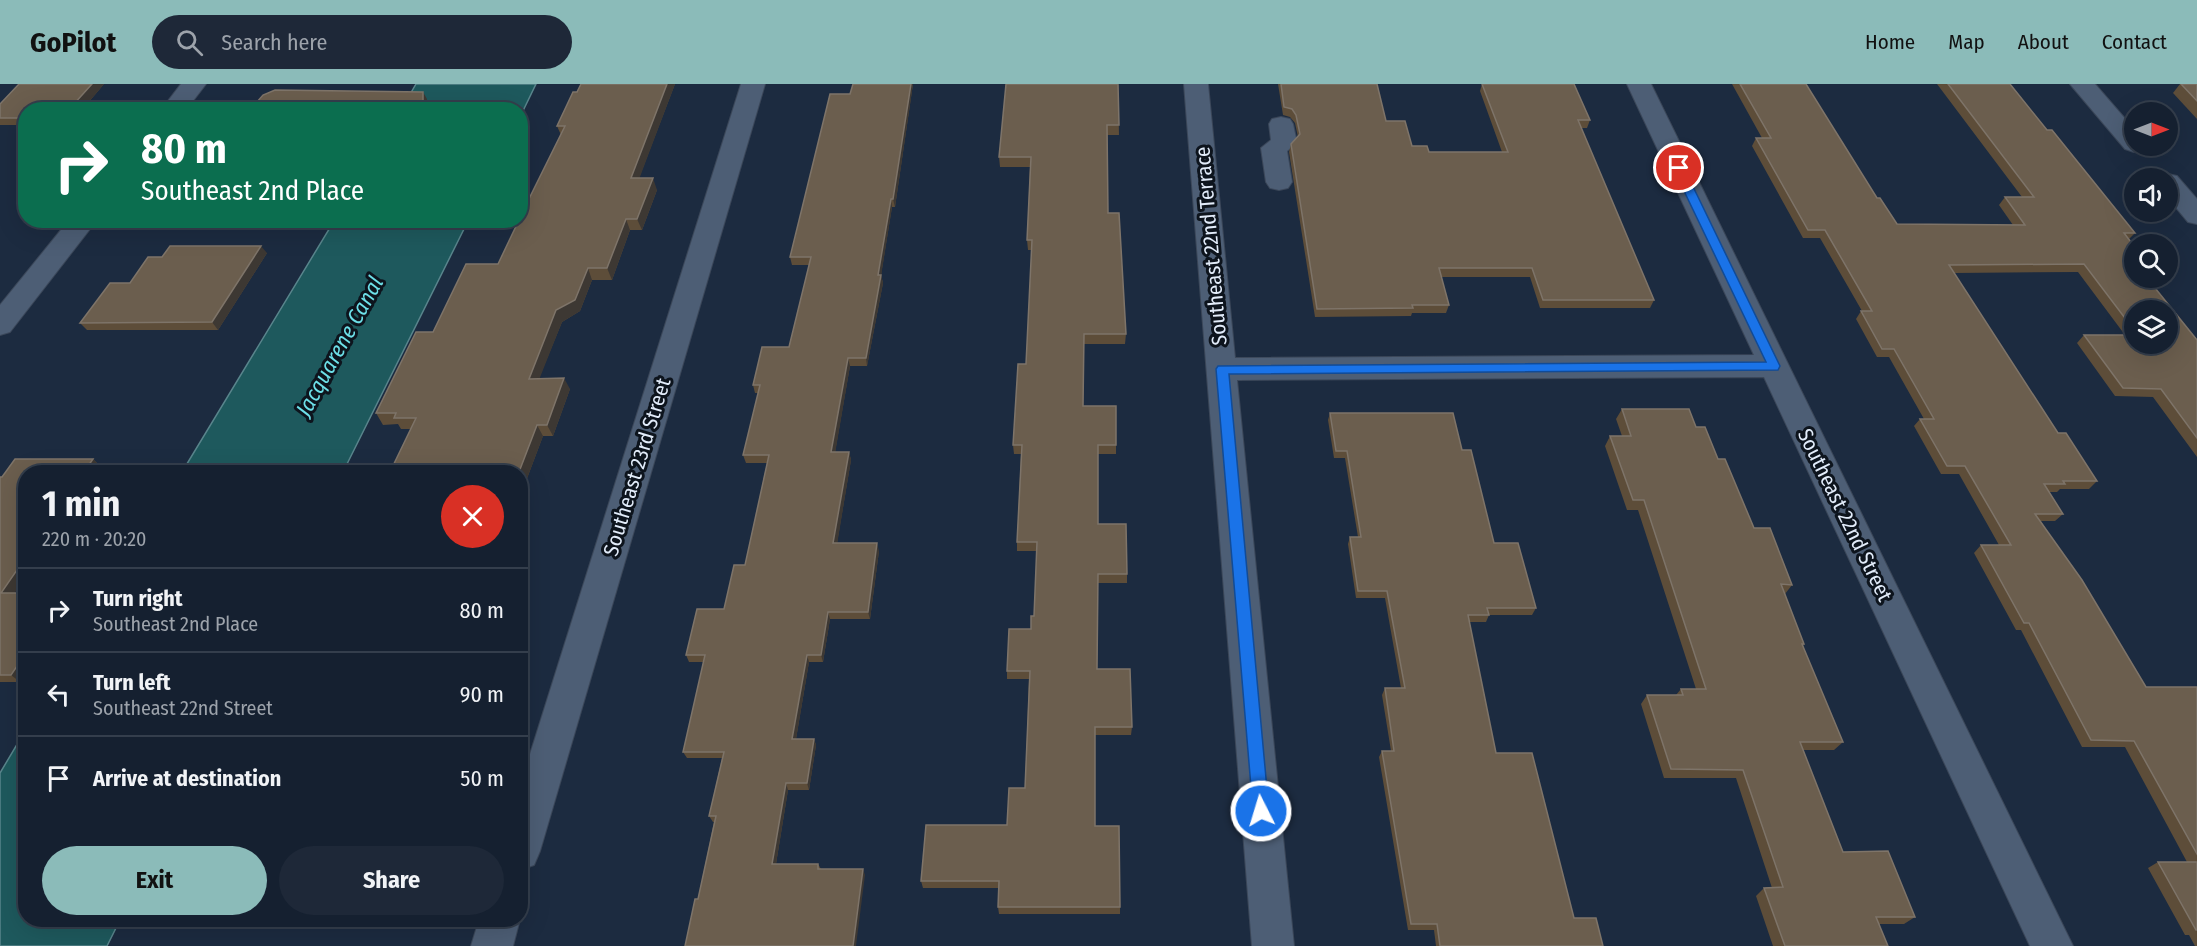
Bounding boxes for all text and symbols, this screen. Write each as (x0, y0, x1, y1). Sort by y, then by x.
search box (152, 15, 572, 69)
text: GoPilot (30, 26, 116, 59)
icon: search (173, 26, 206, 59)
text: Search here (221, 29, 327, 56)
text: Home (1865, 29, 1915, 55)
text: Map (1948, 29, 1985, 55)
text: About (2018, 29, 2069, 55)
text: Contact (2102, 29, 2167, 55)
north arrow (2124, 102, 2178, 156)
map controls (2124, 102, 2178, 354)
text: 80 m (141, 124, 227, 174)
icon: right (42, 126, 120, 204)
pin (1653, 142, 1704, 193)
street label: Southeast 22nd Terrace (1189, 146, 1233, 346)
icon: arrive (1662, 151, 1695, 184)
button: sound (2124, 168, 2178, 222)
text: Southeast 2nd Place (141, 175, 364, 207)
button: search (2124, 234, 2178, 288)
water label: Jacquarene Canal (289, 271, 389, 422)
button: layers (2124, 300, 2178, 354)
street label: Southeast 23rd Street (598, 375, 676, 559)
street label: Southeast 22nd Street (1792, 424, 1898, 606)
text: 1 min (42, 482, 120, 526)
button: close (441, 485, 504, 548)
text: 220 m · 20:20 (42, 527, 147, 551)
text: Turn right (93, 585, 182, 612)
icon: right (42, 594, 75, 627)
text: 80 m (459, 597, 504, 624)
text: Southeast 2nd Place (93, 612, 258, 636)
text: Turn left (93, 669, 171, 696)
icon: left (42, 678, 75, 711)
text: 90 m (460, 681, 504, 708)
text: Southeast 22nd Street (93, 696, 273, 720)
icon: arrive (42, 762, 75, 795)
text: Arrive at destination (93, 765, 281, 792)
text: 50 m (460, 765, 504, 792)
position arrow (1229, 779, 1293, 843)
button: Exit (42, 846, 267, 915)
button: Share (279, 846, 504, 915)

